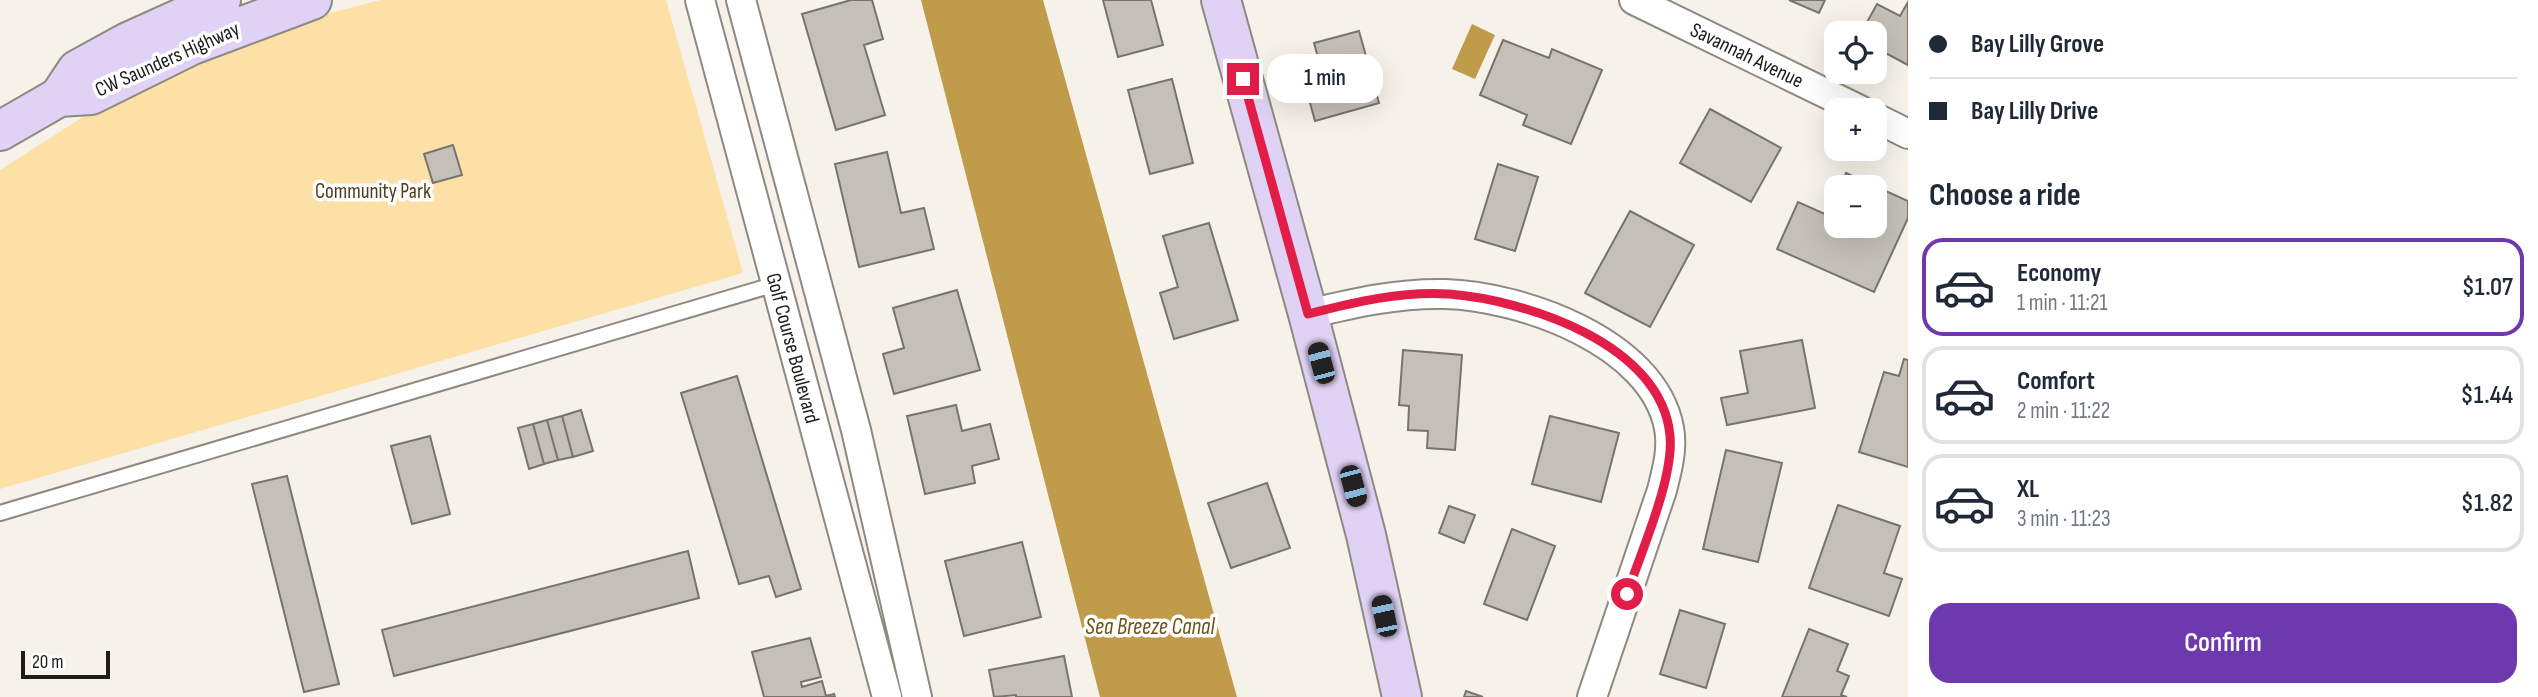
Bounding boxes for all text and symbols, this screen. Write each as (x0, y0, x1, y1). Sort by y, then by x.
street label: CW Saunders Highway (91, 16, 243, 102)
street label: Savannah Avenue (1686, 17, 1807, 94)
map controls (1824, 21, 1887, 238)
button: locate (1824, 21, 1887, 84)
text: Bay Lilly Grove (1971, 29, 2104, 60)
callout: 1 min (1268, 55, 1383, 104)
route end (1227, 63, 1259, 95)
text: 1 min (1304, 64, 1346, 92)
text: Bay Lilly Drive (1971, 96, 2098, 127)
button: + (1824, 98, 1887, 161)
button: − (1824, 175, 1887, 238)
text: Choose a ride (1929, 176, 2081, 215)
park label: Community Park (315, 179, 431, 204)
icon: car (1933, 256, 1996, 319)
text: Economy (2017, 258, 2101, 289)
street label: Golf Course Boulevard (760, 270, 825, 426)
text: $1.07 (2462, 272, 2513, 303)
text: 1 min · 11:21 (2017, 289, 2108, 317)
car (1306, 340, 1337, 386)
icon: car (1933, 364, 1996, 427)
text: Comfort (2017, 366, 2095, 397)
text: $1.44 (2461, 380, 2513, 411)
text: 2 min · 11:22 (2017, 397, 2110, 425)
car (1338, 463, 1369, 509)
icon: car (1933, 472, 1996, 535)
text: XL (2017, 474, 2039, 505)
text: $1.82 (2461, 488, 2513, 519)
text: 3 min · 11:23 (2017, 505, 2111, 533)
route start (1611, 578, 1643, 610)
car (1370, 593, 1399, 639)
button: Confirm (1929, 603, 2517, 683)
water label: Sea Breeze Canal (1085, 613, 1215, 641)
scale bar (21, 648, 110, 680)
text: 20 m (32, 651, 64, 674)

